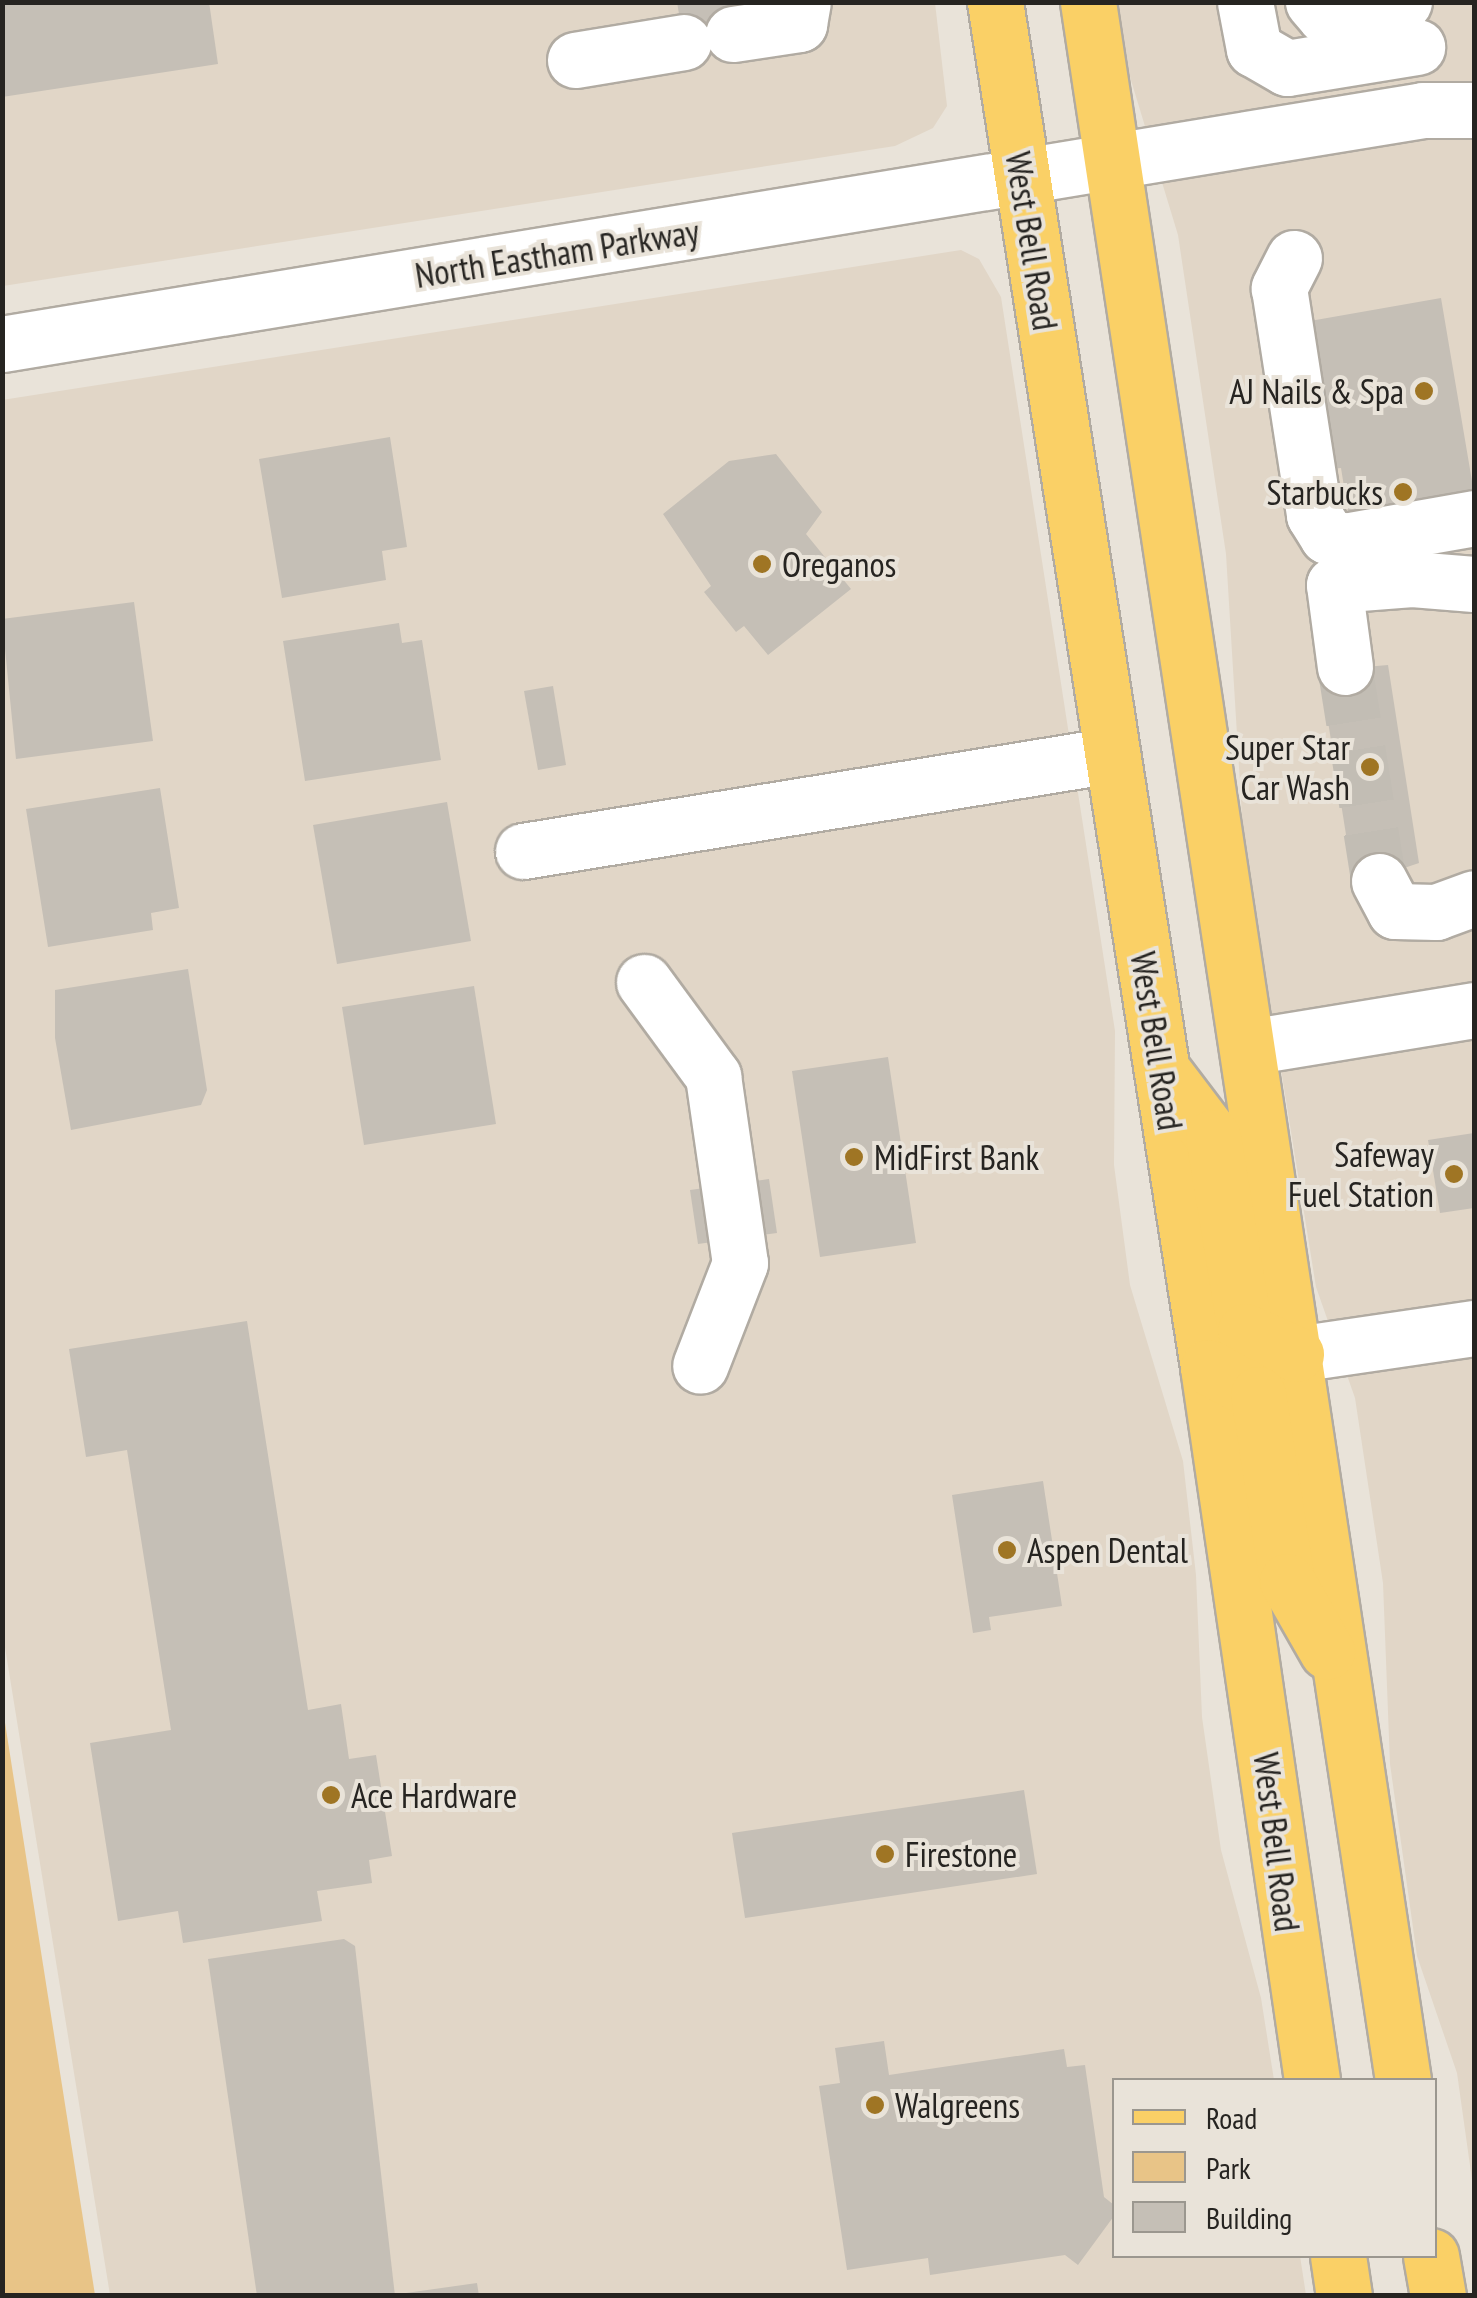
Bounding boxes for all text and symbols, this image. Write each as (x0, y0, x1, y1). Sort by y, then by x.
street label: West Bell Road (997, 149, 1067, 333)
street label: North Eastham Parkway (412, 210, 702, 296)
place label: AJ Nails & Spa (1229, 370, 1404, 412)
marker: AJ Nails & Spa (1413, 380, 1435, 402)
place label: Starbucks (1267, 471, 1383, 513)
marker: Starbucks (1392, 481, 1414, 503)
place label: Oreganos (782, 543, 896, 585)
marker: Oreganos (751, 553, 773, 575)
place label: Super Star Car Wash (1225, 726, 1350, 808)
marker: Super Star Car Wash (1359, 756, 1381, 778)
street label: West Bell Road (1122, 949, 1192, 1133)
place label: Safeway Fuel Station (1288, 1133, 1434, 1215)
place label: MidFirst Bank (874, 1136, 1039, 1178)
marker: MidFirst Bank (843, 1146, 865, 1168)
marker: Safeway Fuel Station (1443, 1163, 1465, 1185)
place label: Aspen Dental (1027, 1529, 1188, 1571)
marker: Aspen Dental (996, 1539, 1018, 1561)
street label: West Bell Road (1245, 1750, 1309, 1934)
place label: Ace Hardware (351, 1774, 517, 1816)
marker: Ace Hardware (320, 1784, 342, 1806)
place label: Firestone (905, 1833, 1017, 1875)
marker: Firestone (874, 1843, 896, 1865)
legend (1112, 2078, 1437, 2258)
place label: Walgreens (895, 2084, 1020, 2126)
marker: Walgreens (864, 2094, 886, 2116)
text: Road (1206, 2098, 1257, 2137)
text: Park (1206, 2148, 1251, 2187)
text: Building (1206, 2198, 1292, 2237)

